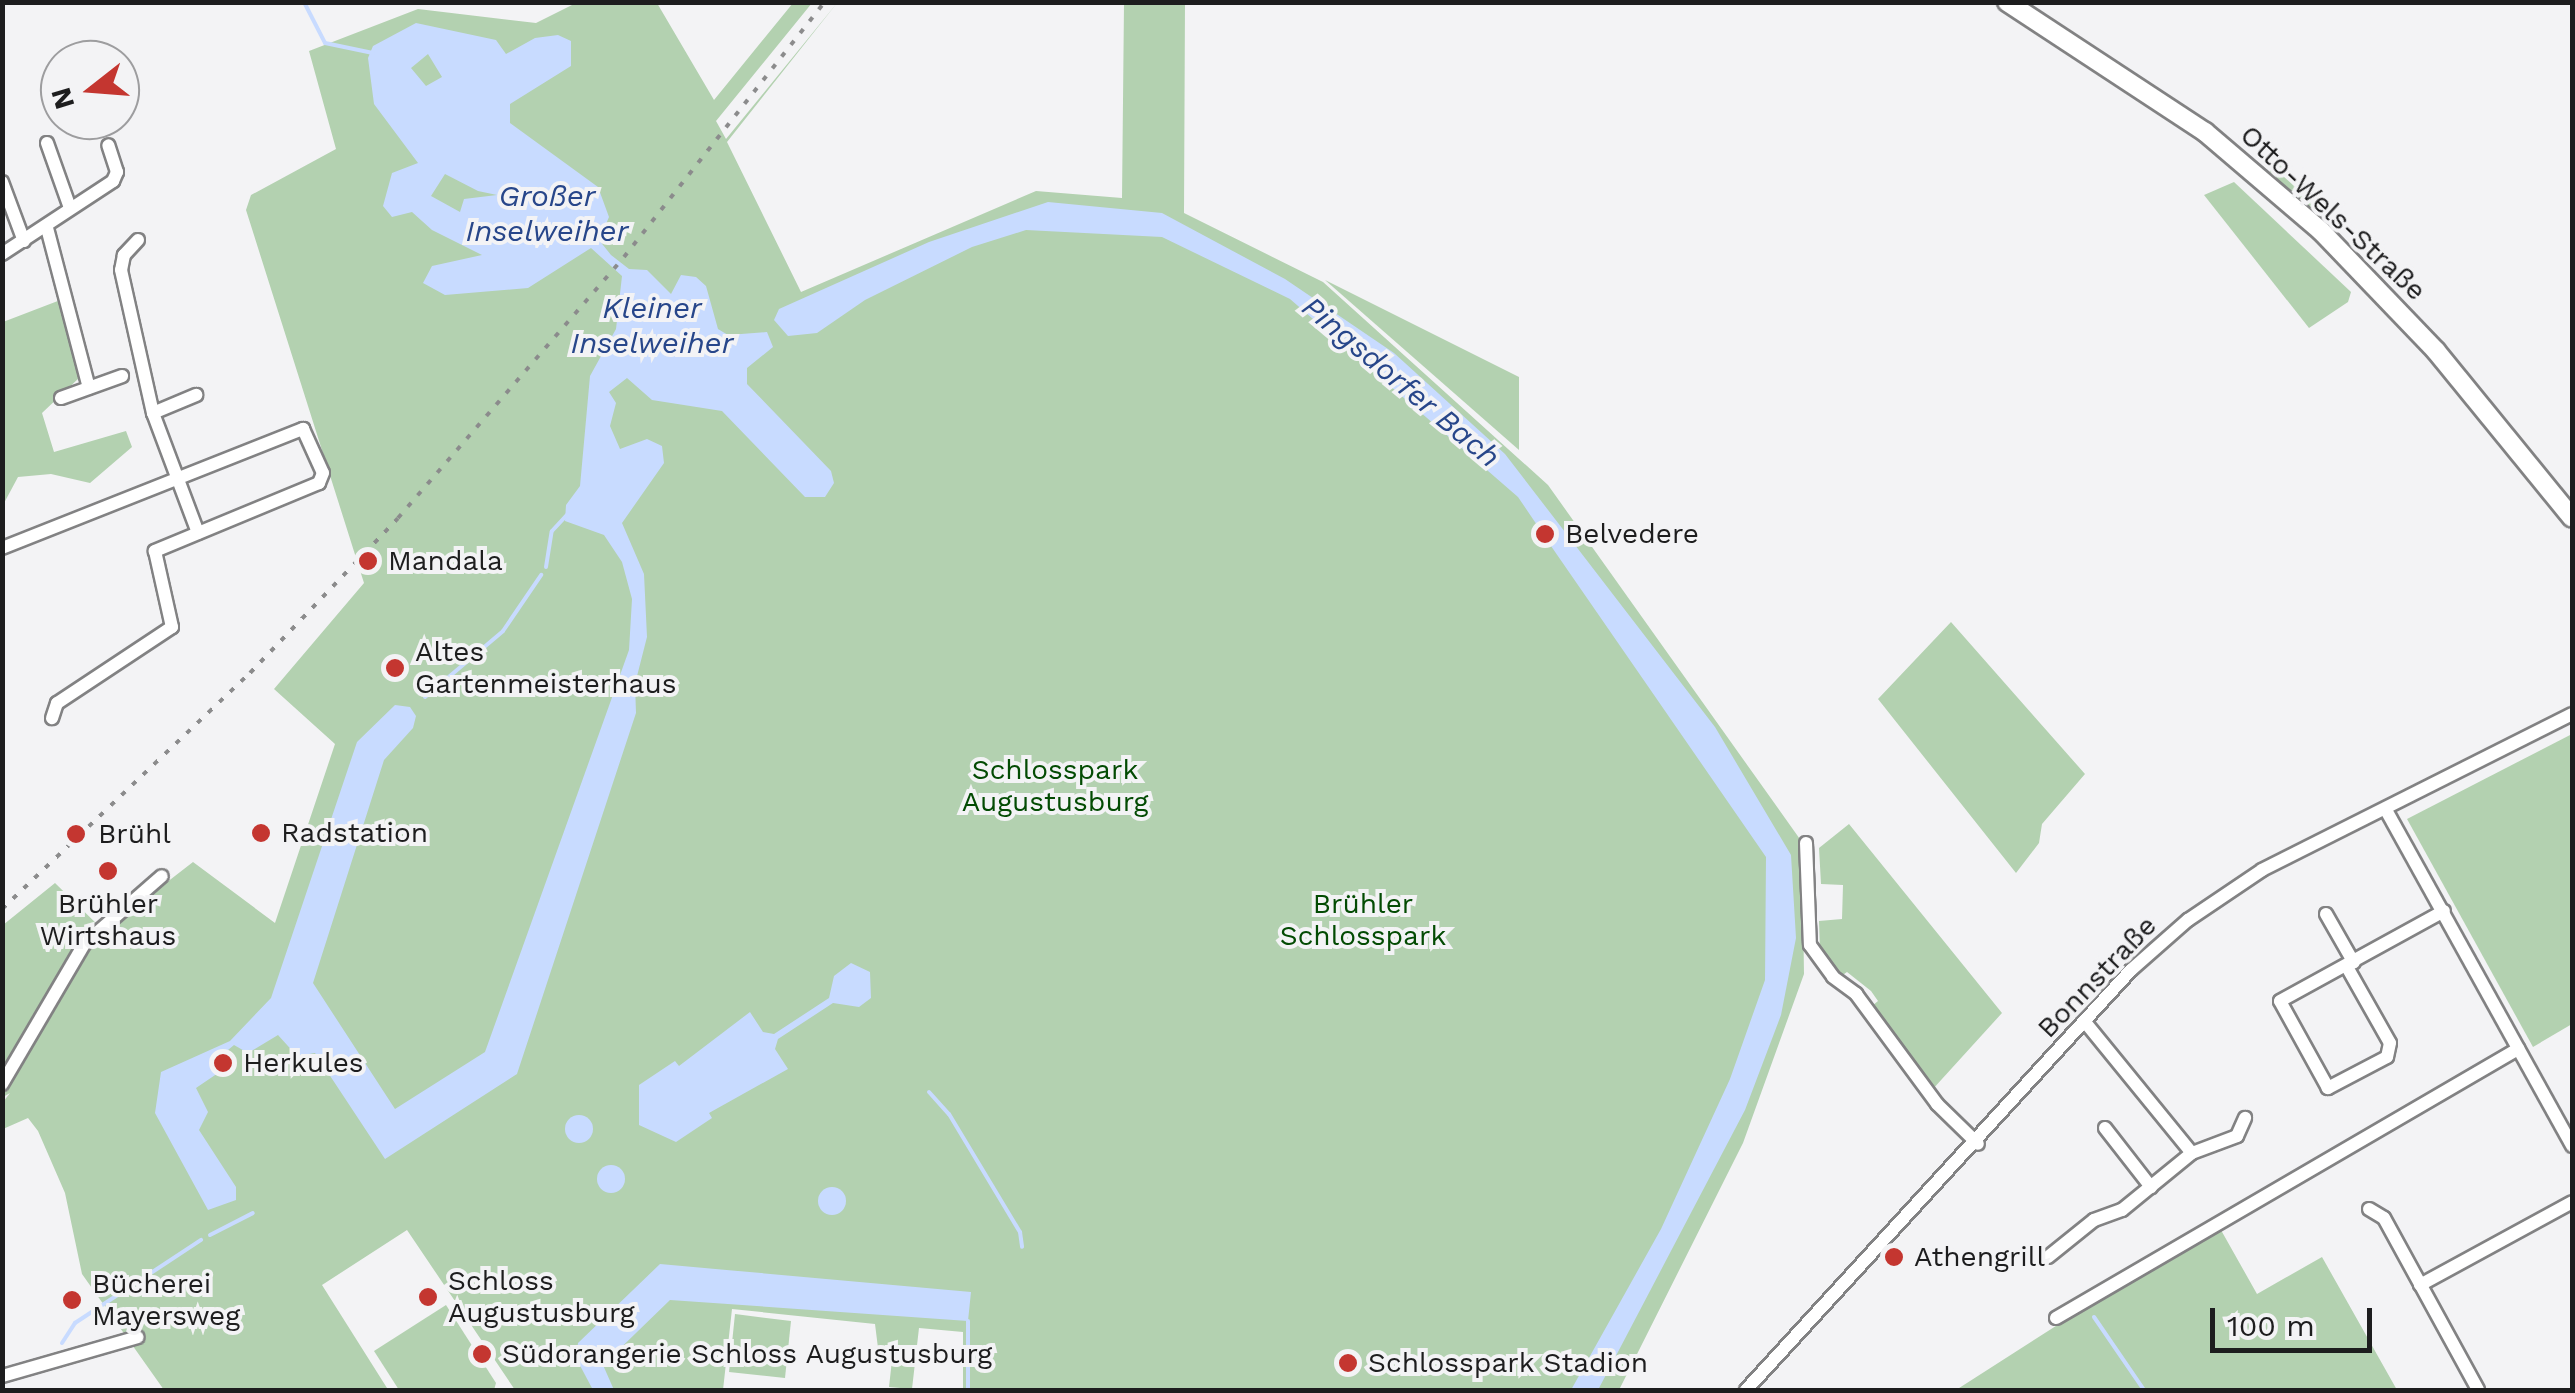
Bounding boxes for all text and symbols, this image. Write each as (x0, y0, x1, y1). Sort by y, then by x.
north arrow (40, 40, 140, 140)
text: N (44, 84, 82, 113)
street label: Otto-Wels-Straße (2233, 118, 2433, 308)
water label: Großer Inselweiher (466, 178, 628, 248)
water label: Pingsdorfer Bach (1295, 289, 1507, 475)
water label: Kleiner Inselweiher (571, 290, 733, 360)
place label: Belvedere (1565, 517, 1699, 551)
marker: Belvedere (1534, 523, 1556, 545)
place label: Mandala (388, 544, 503, 578)
marker: Mandala (357, 550, 379, 572)
place label: Altes Gartenmeisterhaus (415, 635, 676, 701)
marker: Altes Gartenmeisterhaus (384, 657, 406, 679)
park label: Schlosspark Augustusburg (962, 753, 1148, 819)
place label: Radstation (281, 816, 428, 850)
place label: Brühl (98, 817, 171, 851)
marker: Brühl (63, 821, 89, 847)
marker: Radstation (250, 822, 272, 844)
marker: Brühler Wirtshaus (97, 860, 119, 882)
place label: Brühler Wirtshaus (40, 887, 176, 953)
park label: Brühler Schlosspark (1280, 887, 1446, 953)
street label: Bonnstraße (2031, 909, 2163, 1045)
place label: Herkules (243, 1046, 364, 1080)
marker: Herkules (212, 1052, 234, 1074)
place label: Athengrill (1914, 1240, 2045, 1274)
marker: Athengrill (1883, 1246, 1905, 1268)
place label: Schloss Augustusburg (448, 1264, 635, 1330)
place label: Bücherei Mayersweg (92, 1267, 240, 1333)
marker: Schloss Augustusburg (417, 1286, 439, 1308)
scale bar (2215, 1288, 2378, 1350)
marker: Bücherei Mayersweg (61, 1289, 83, 1311)
text: 100 m (2227, 1308, 2315, 1343)
place label: Südorangerie Schloss Augustusburg (502, 1337, 993, 1371)
marker: Südorangerie Schloss Augustusburg (471, 1343, 493, 1365)
place label: Schlosspark Stadion (1368, 1346, 1649, 1380)
marker: Schlosspark Stadion (1337, 1352, 1359, 1374)

